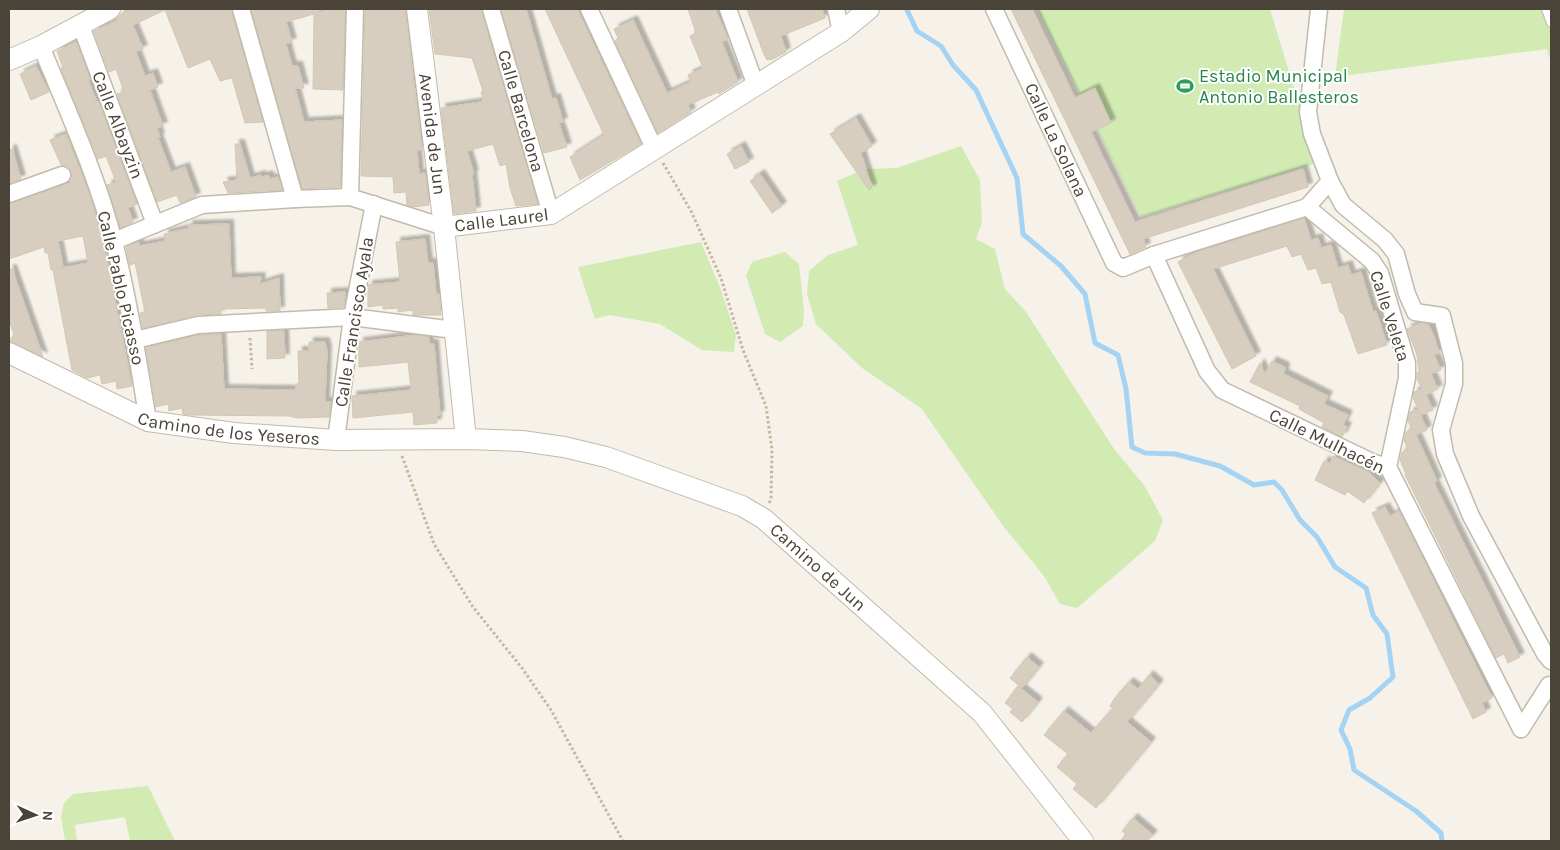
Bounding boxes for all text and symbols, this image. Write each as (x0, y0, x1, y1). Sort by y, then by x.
street label: Calle Barcelona (493, 47, 549, 175)
place label: Estadio Municipal Antonio Ballesteros (1199, 65, 1359, 108)
street label: Calle Albayzin (87, 68, 149, 182)
street label: Avenida de Jun (414, 72, 451, 196)
sports icon: Estadio Municipal Antonio Ballesteros (1175, 76, 1195, 96)
street label: Calle La Solana (1020, 79, 1092, 201)
street label: Calle Laurel (453, 203, 550, 237)
street label: Calle Pablo Picasso (93, 209, 149, 367)
street label: Calle Francisco Ayala (330, 235, 378, 409)
street label: Calle Veleta (1365, 268, 1415, 364)
street label: Calle Mulhacén (1266, 404, 1388, 478)
street label: Camino de los Yeseros (134, 407, 321, 450)
street label: Camino de Jun (765, 519, 871, 616)
north arrow (10, 790, 60, 840)
text: N (39, 810, 56, 821)

